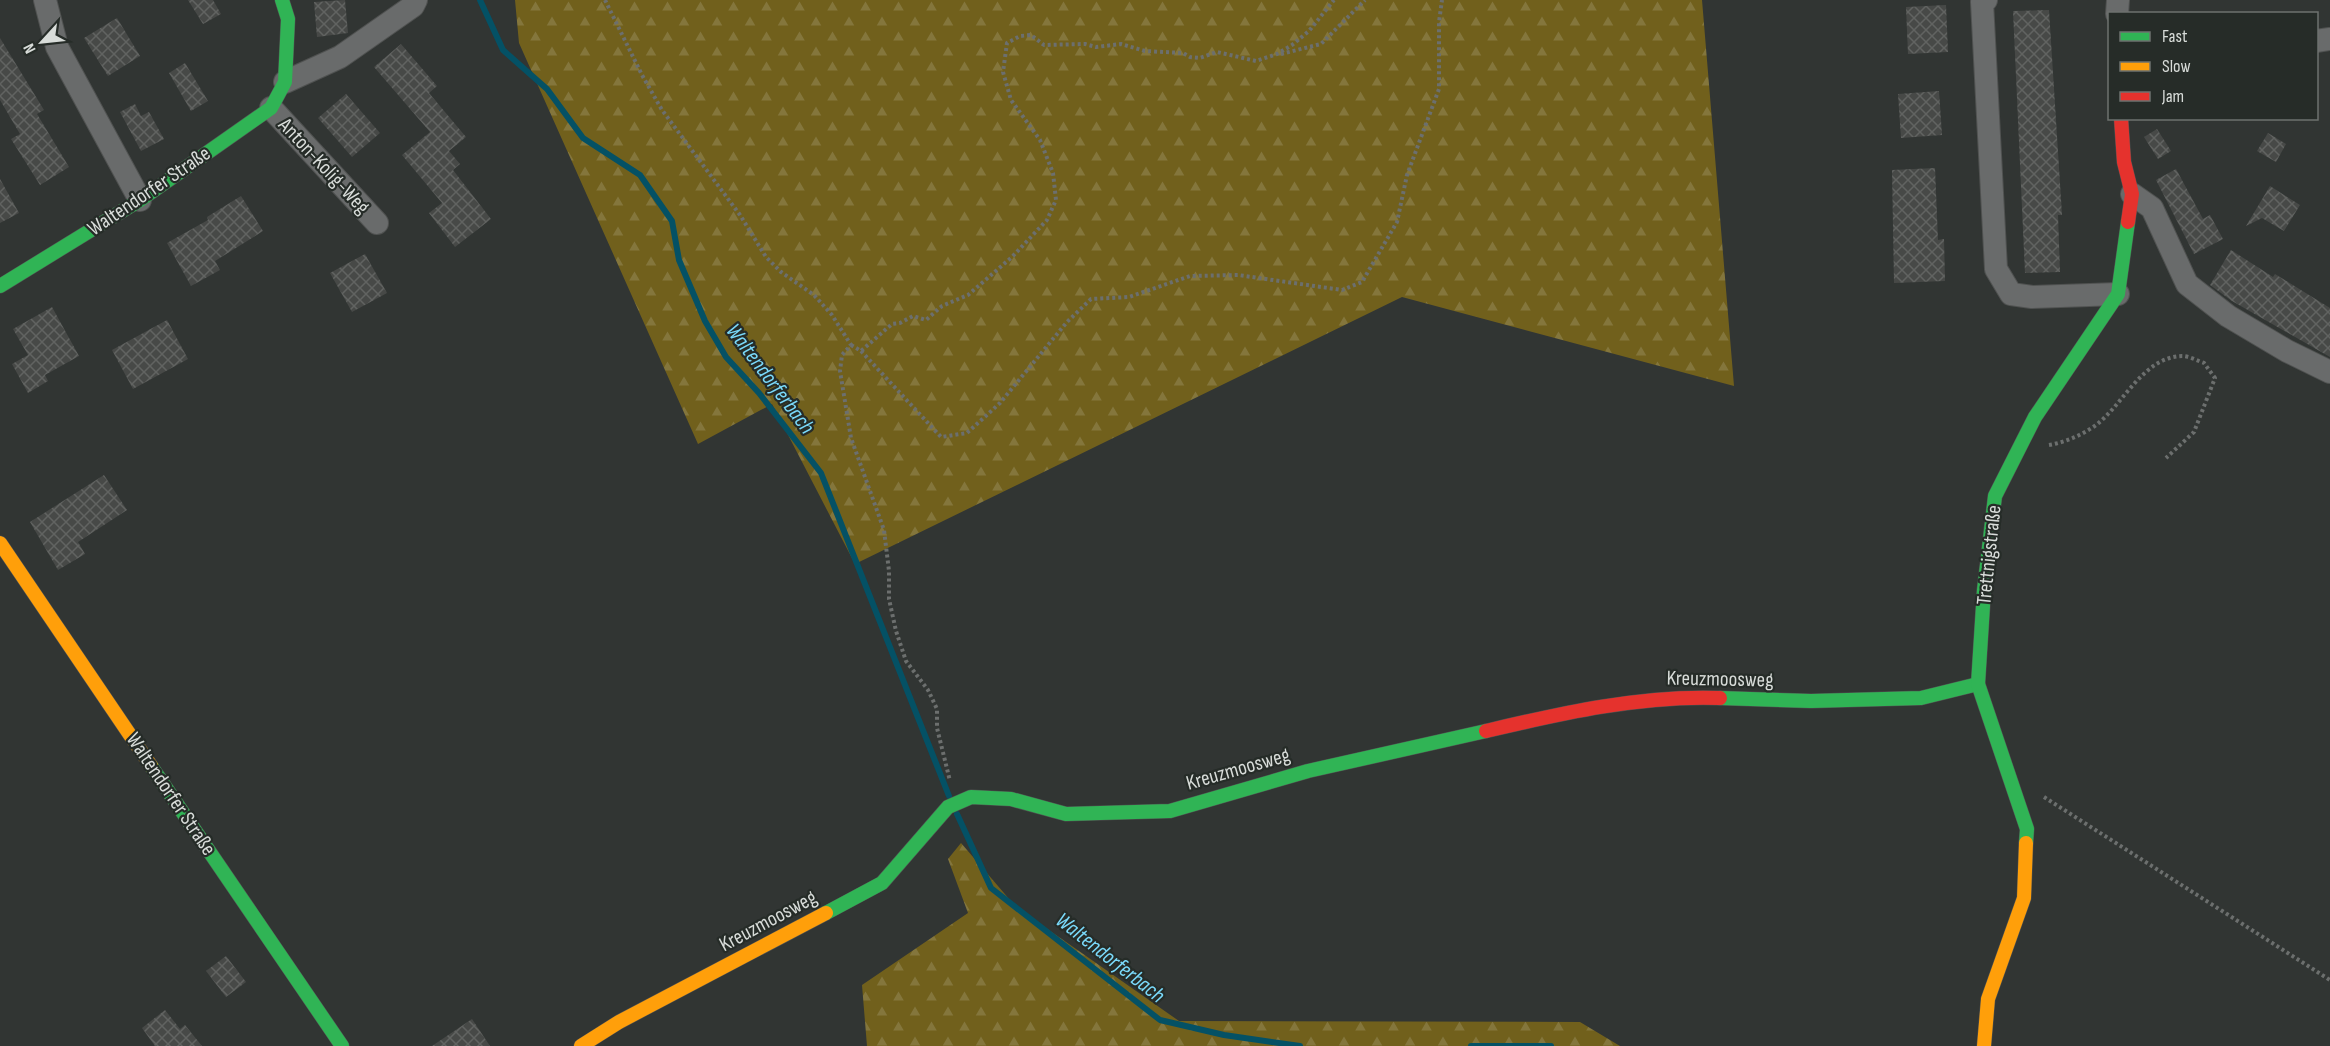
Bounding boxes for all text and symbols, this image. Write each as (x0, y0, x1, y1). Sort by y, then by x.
north arrow (12, 12, 72, 72)
legend (2108, 12, 2318, 120)
text: Fast (2162, 26, 2188, 47)
text: N (20, 40, 40, 56)
text: Slow (2162, 56, 2191, 77)
text: Jam (2161, 86, 2184, 107)
street label: Anton-Kolig-Weg (272, 112, 375, 219)
street label: Waltendorfer Straße (83, 141, 215, 241)
water label: Waltendorferbach (720, 318, 820, 440)
street label: Trettnigstraße (1971, 504, 2007, 606)
street label: Kreuzmoosweg (1666, 666, 1774, 692)
street label: Waltendorfer Straße (121, 728, 221, 860)
street label: Kreuzmoosweg (1183, 742, 1293, 796)
street label: Kreuzmoosweg (715, 885, 821, 957)
water label: Waltendorferbach (1050, 907, 1170, 1009)

